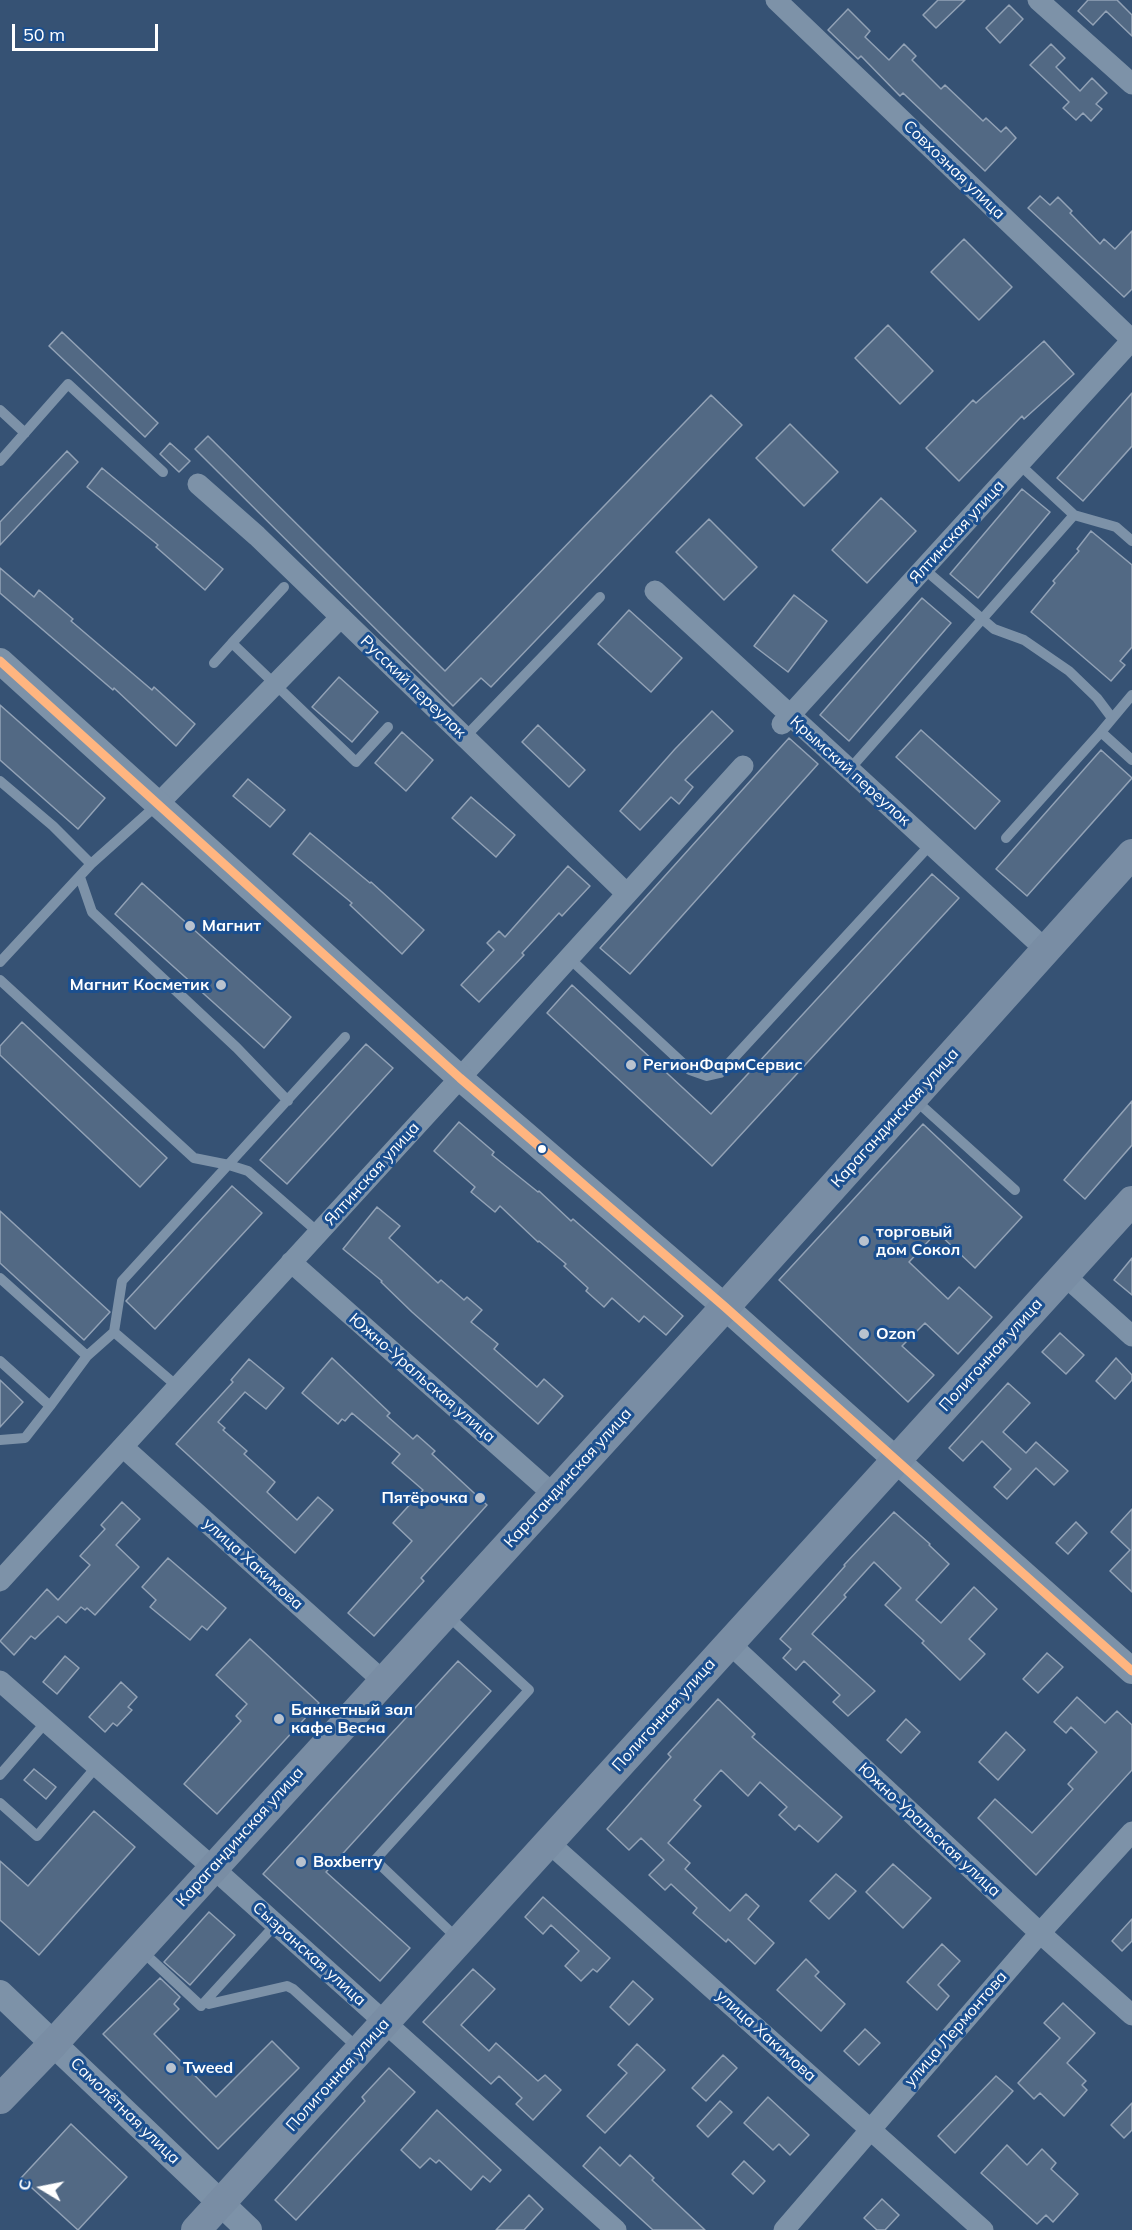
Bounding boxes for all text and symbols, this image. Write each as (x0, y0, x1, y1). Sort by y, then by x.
scale bar (15, 12, 160, 50)
text: 50 m (23, 23, 65, 46)
street label: Совхозная улица (899, 117, 1009, 223)
street label: Ялтинская улица (905, 476, 1009, 588)
street label: Русский переулок (356, 632, 470, 742)
street label: Крымский переулок (786, 712, 914, 830)
place label: Магнит (202, 916, 261, 936)
marker: Магнит (183, 919, 197, 933)
place label: Магнит Косметик (70, 975, 209, 995)
marker: Магнит Косметик (214, 978, 228, 992)
street label: Карагандинская улица (827, 1044, 963, 1192)
place label: РегионФармСервис (643, 1055, 803, 1075)
marker: РегионФармСервис (624, 1058, 638, 1072)
street label: Ялтинская улица (320, 1118, 424, 1230)
unlabelled marker (536, 1143, 548, 1155)
place label: торговый дом Сокол (876, 1222, 960, 1260)
marker: торговый дом Сокол (857, 1234, 871, 1248)
street label: Полигонная улица (935, 1295, 1047, 1415)
street label: Южно-Уральская улица (345, 1309, 499, 1447)
place label: Ozon (876, 1324, 916, 1344)
marker: Ozon (857, 1327, 871, 1341)
street label: Карагандинская улица (500, 1404, 636, 1552)
place label: Пятёрочка (381, 1488, 468, 1508)
marker: Пятёрочка (473, 1491, 487, 1505)
street label: улица Хакимова (199, 1514, 307, 1614)
street label: Полигонная улица (608, 1655, 720, 1775)
place label: Банкетный зал кафе Весна (291, 1700, 413, 1738)
marker: Банкетный зал кафе Весна (272, 1712, 286, 1726)
street label: Южно-Уральская улица (854, 1759, 1004, 1901)
street label: Карагандинская улица (172, 1763, 308, 1911)
place label: Boxberry (313, 1852, 383, 1872)
marker: Boxberry (294, 1855, 308, 1869)
street label: Сызранская улица (248, 1898, 370, 2010)
street label: улица Лермонтова (901, 1967, 1011, 2091)
street label: улица Хакимова (712, 1986, 820, 2086)
street label: Полигонная улица (282, 2015, 394, 2135)
street label: Самолётная улица (66, 2054, 184, 2168)
place label: Tweed (183, 2058, 233, 2078)
marker: Tweed (164, 2061, 178, 2075)
north arrow (12, 2158, 72, 2218)
text: С (13, 2178, 35, 2192)

